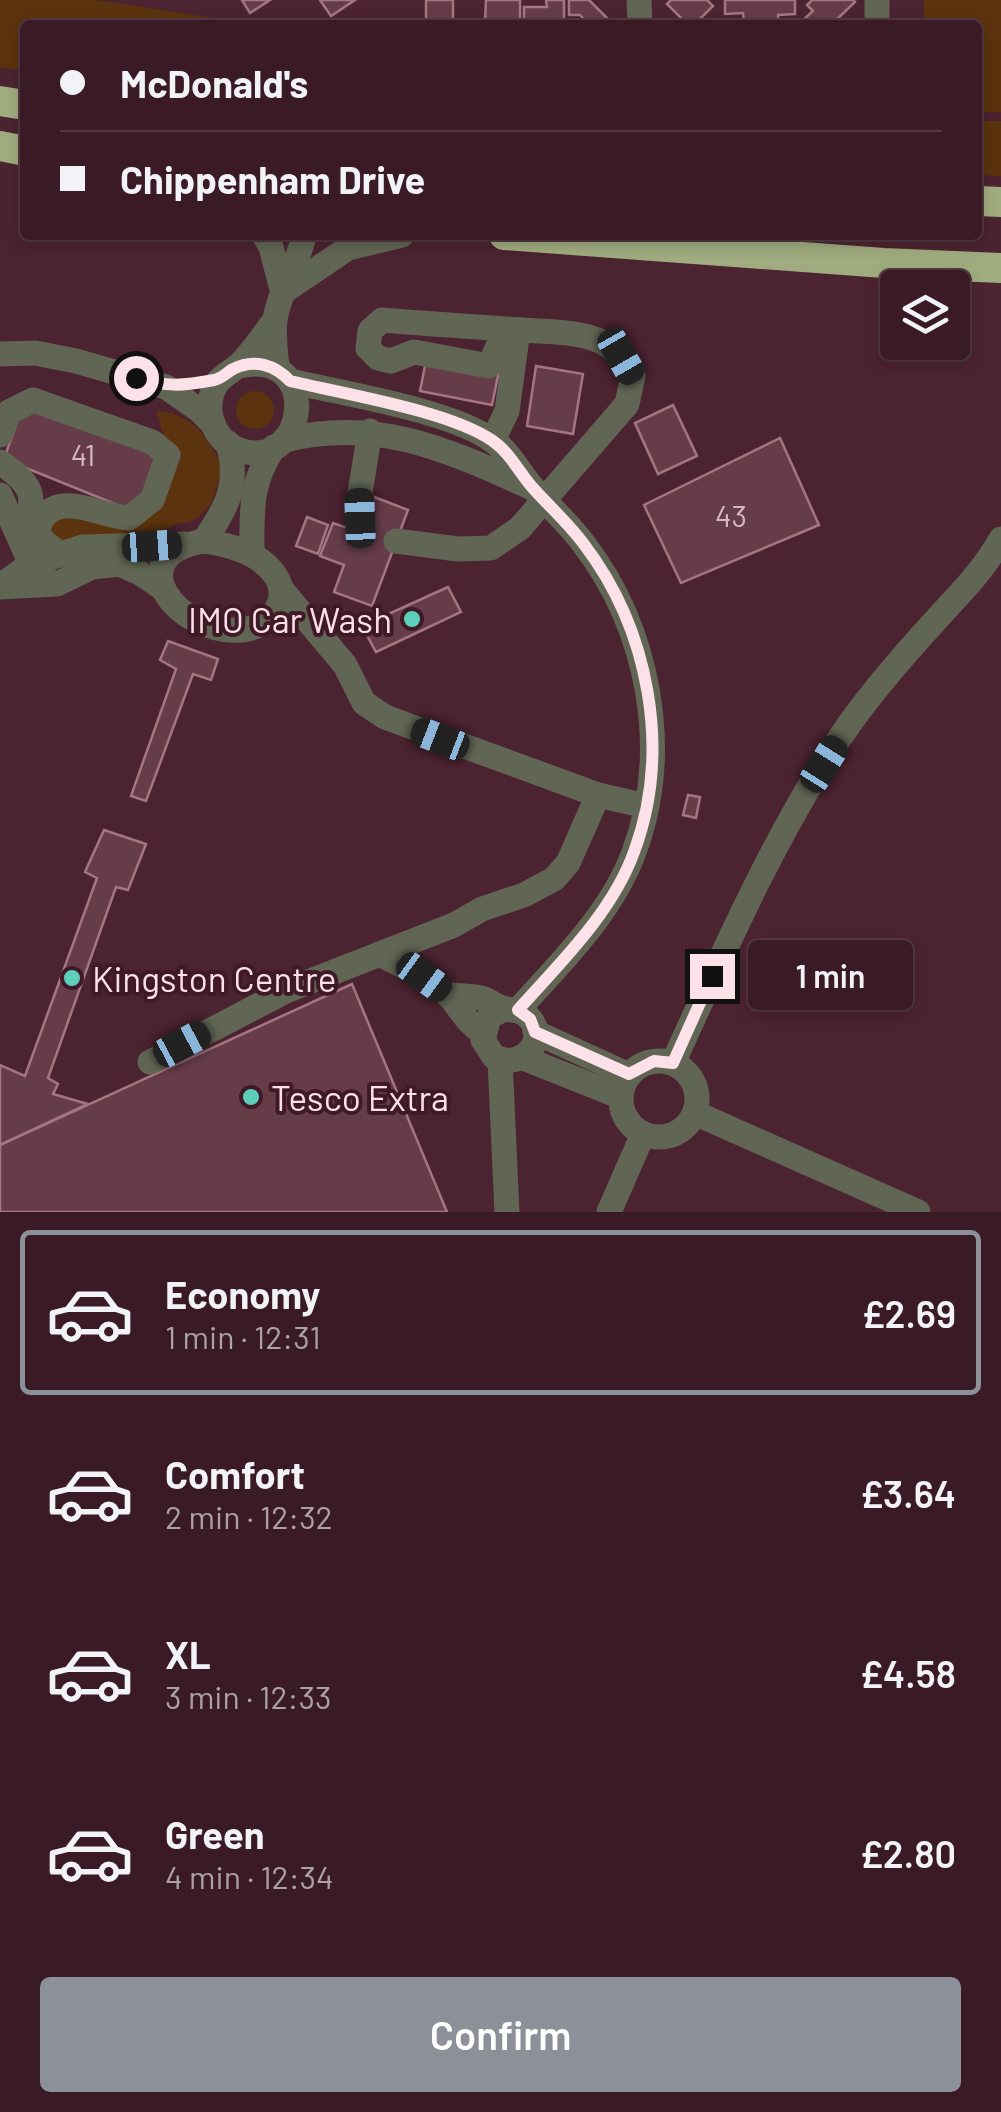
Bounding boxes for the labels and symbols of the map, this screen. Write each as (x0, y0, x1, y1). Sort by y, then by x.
car (593, 323, 649, 389)
route start (114, 356, 159, 401)
house number: 41 (71, 436, 95, 472)
car (344, 487, 376, 549)
house number: 43 (715, 497, 747, 533)
car (121, 529, 183, 563)
place label: IMO Car Wash (188, 598, 392, 640)
marker: IMO Car Wash (401, 608, 423, 630)
car (407, 714, 473, 764)
car (795, 731, 853, 797)
callout: 1 min (747, 941, 912, 1011)
car (391, 947, 457, 1007)
route end (690, 954, 735, 999)
place label: Kingston Centre (92, 957, 336, 999)
marker: Kingston Centre (61, 967, 83, 989)
car (148, 1017, 216, 1071)
place label: Tesco Extra (271, 1076, 449, 1118)
marker: Tesco Extra (240, 1086, 262, 1108)

